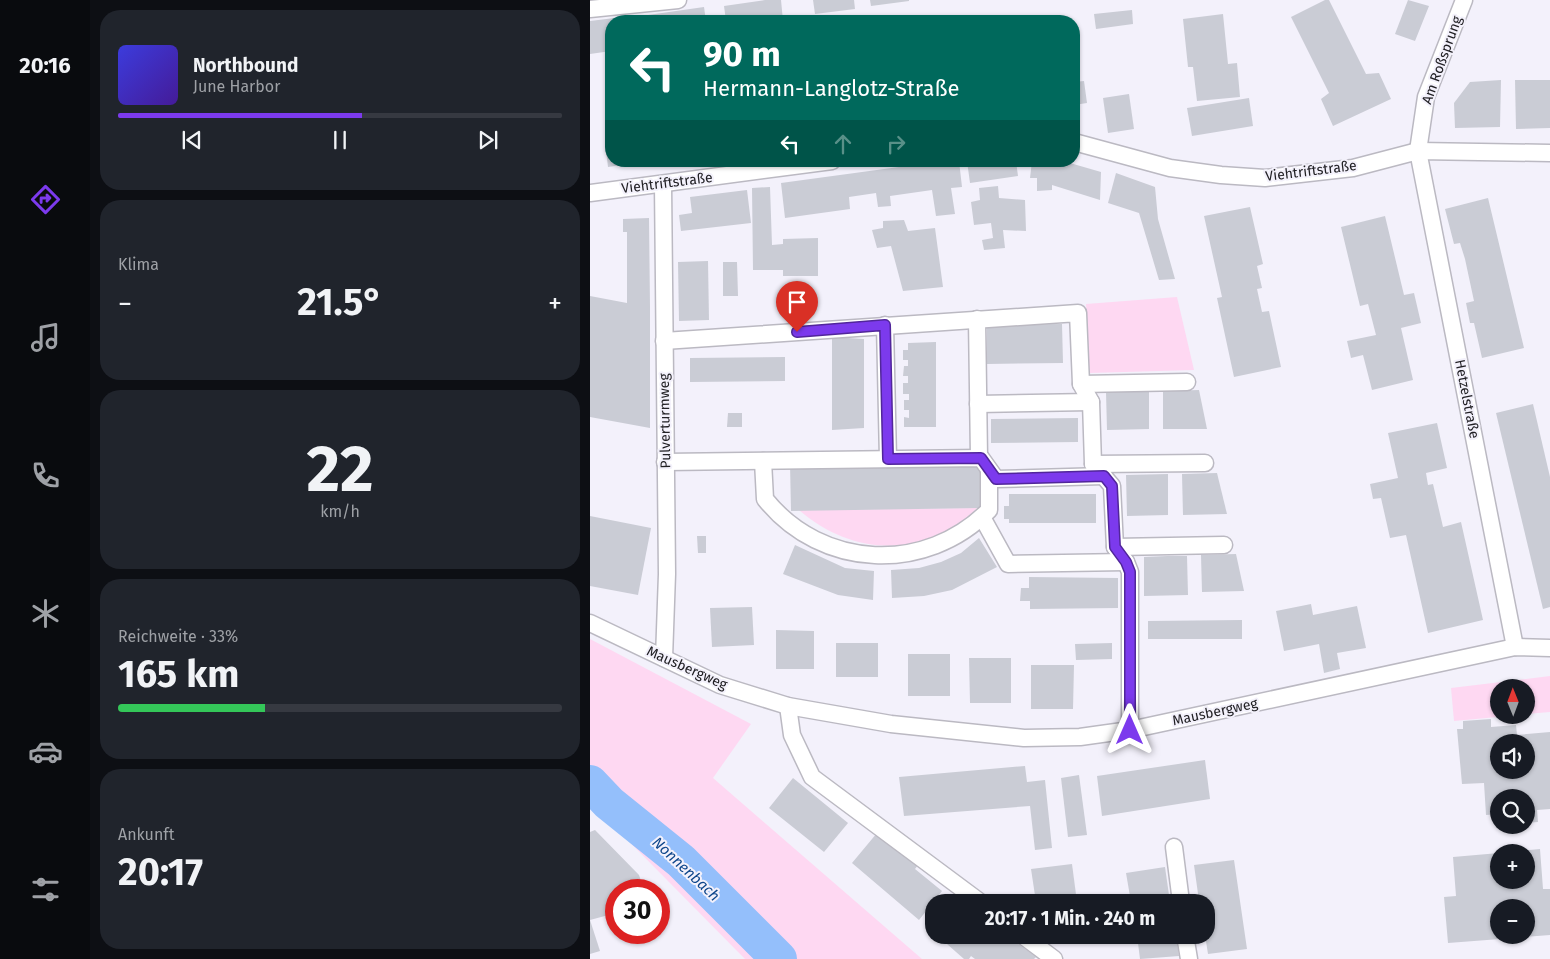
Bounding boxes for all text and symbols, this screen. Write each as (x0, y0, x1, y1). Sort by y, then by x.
street label: Am Roßsprung (1418, 13, 1466, 106)
text: 90 m (703, 33, 781, 75)
icon: left (620, 35, 685, 100)
text: 20:16 (19, 52, 71, 79)
text: Northbound (193, 54, 298, 77)
text: Hermann-Langlotz-Straße (703, 75, 960, 102)
text: June Harbor (193, 77, 280, 96)
icon: previous (178, 126, 206, 154)
icon: pause (326, 126, 354, 154)
icon: next (474, 126, 502, 154)
icon: left (776, 130, 804, 158)
icon: ahead (829, 130, 857, 158)
icon: right (882, 130, 910, 158)
street label: Viehtriftstraße (1264, 157, 1358, 185)
street label: Viehtriftstraße (620, 169, 714, 197)
icon: directions (28, 182, 63, 217)
text: Klima (118, 255, 159, 274)
text: 21.5° (297, 279, 383, 325)
pin (776, 281, 818, 332)
text: − (118, 287, 132, 320)
text: + (548, 287, 562, 320)
icon: arrive (783, 288, 811, 316)
icon: music (28, 320, 63, 355)
street label: Hetzelstraße (1451, 358, 1483, 440)
street label: Pulverturmweg (656, 373, 674, 469)
text: 22 (306, 430, 374, 508)
icon: phone (28, 458, 63, 493)
text: km/h (320, 502, 360, 521)
icon: climate (28, 596, 63, 631)
text: Reichweite · 33% (118, 627, 238, 646)
street label: Mausbergweg (644, 643, 731, 694)
text: 165 km (118, 651, 239, 697)
north arrow (1490, 679, 1535, 724)
map controls (1490, 679, 1535, 944)
street label: Mausbergweg (1171, 695, 1260, 729)
position arrow (1103, 703, 1155, 755)
icon: car (28, 734, 63, 769)
button: sound (1490, 734, 1535, 779)
button: search (1490, 789, 1535, 834)
text: Ankunft (118, 825, 174, 844)
water label: Nonnenbach (649, 833, 723, 905)
button: + (1490, 844, 1535, 889)
text: 20:17 (118, 849, 203, 895)
icon: filters (28, 872, 63, 907)
speed limit sign: 30 (605, 879, 670, 944)
button: − (1490, 899, 1535, 944)
text: 20:17 · 1 Min. · 240 m (985, 907, 1155, 930)

